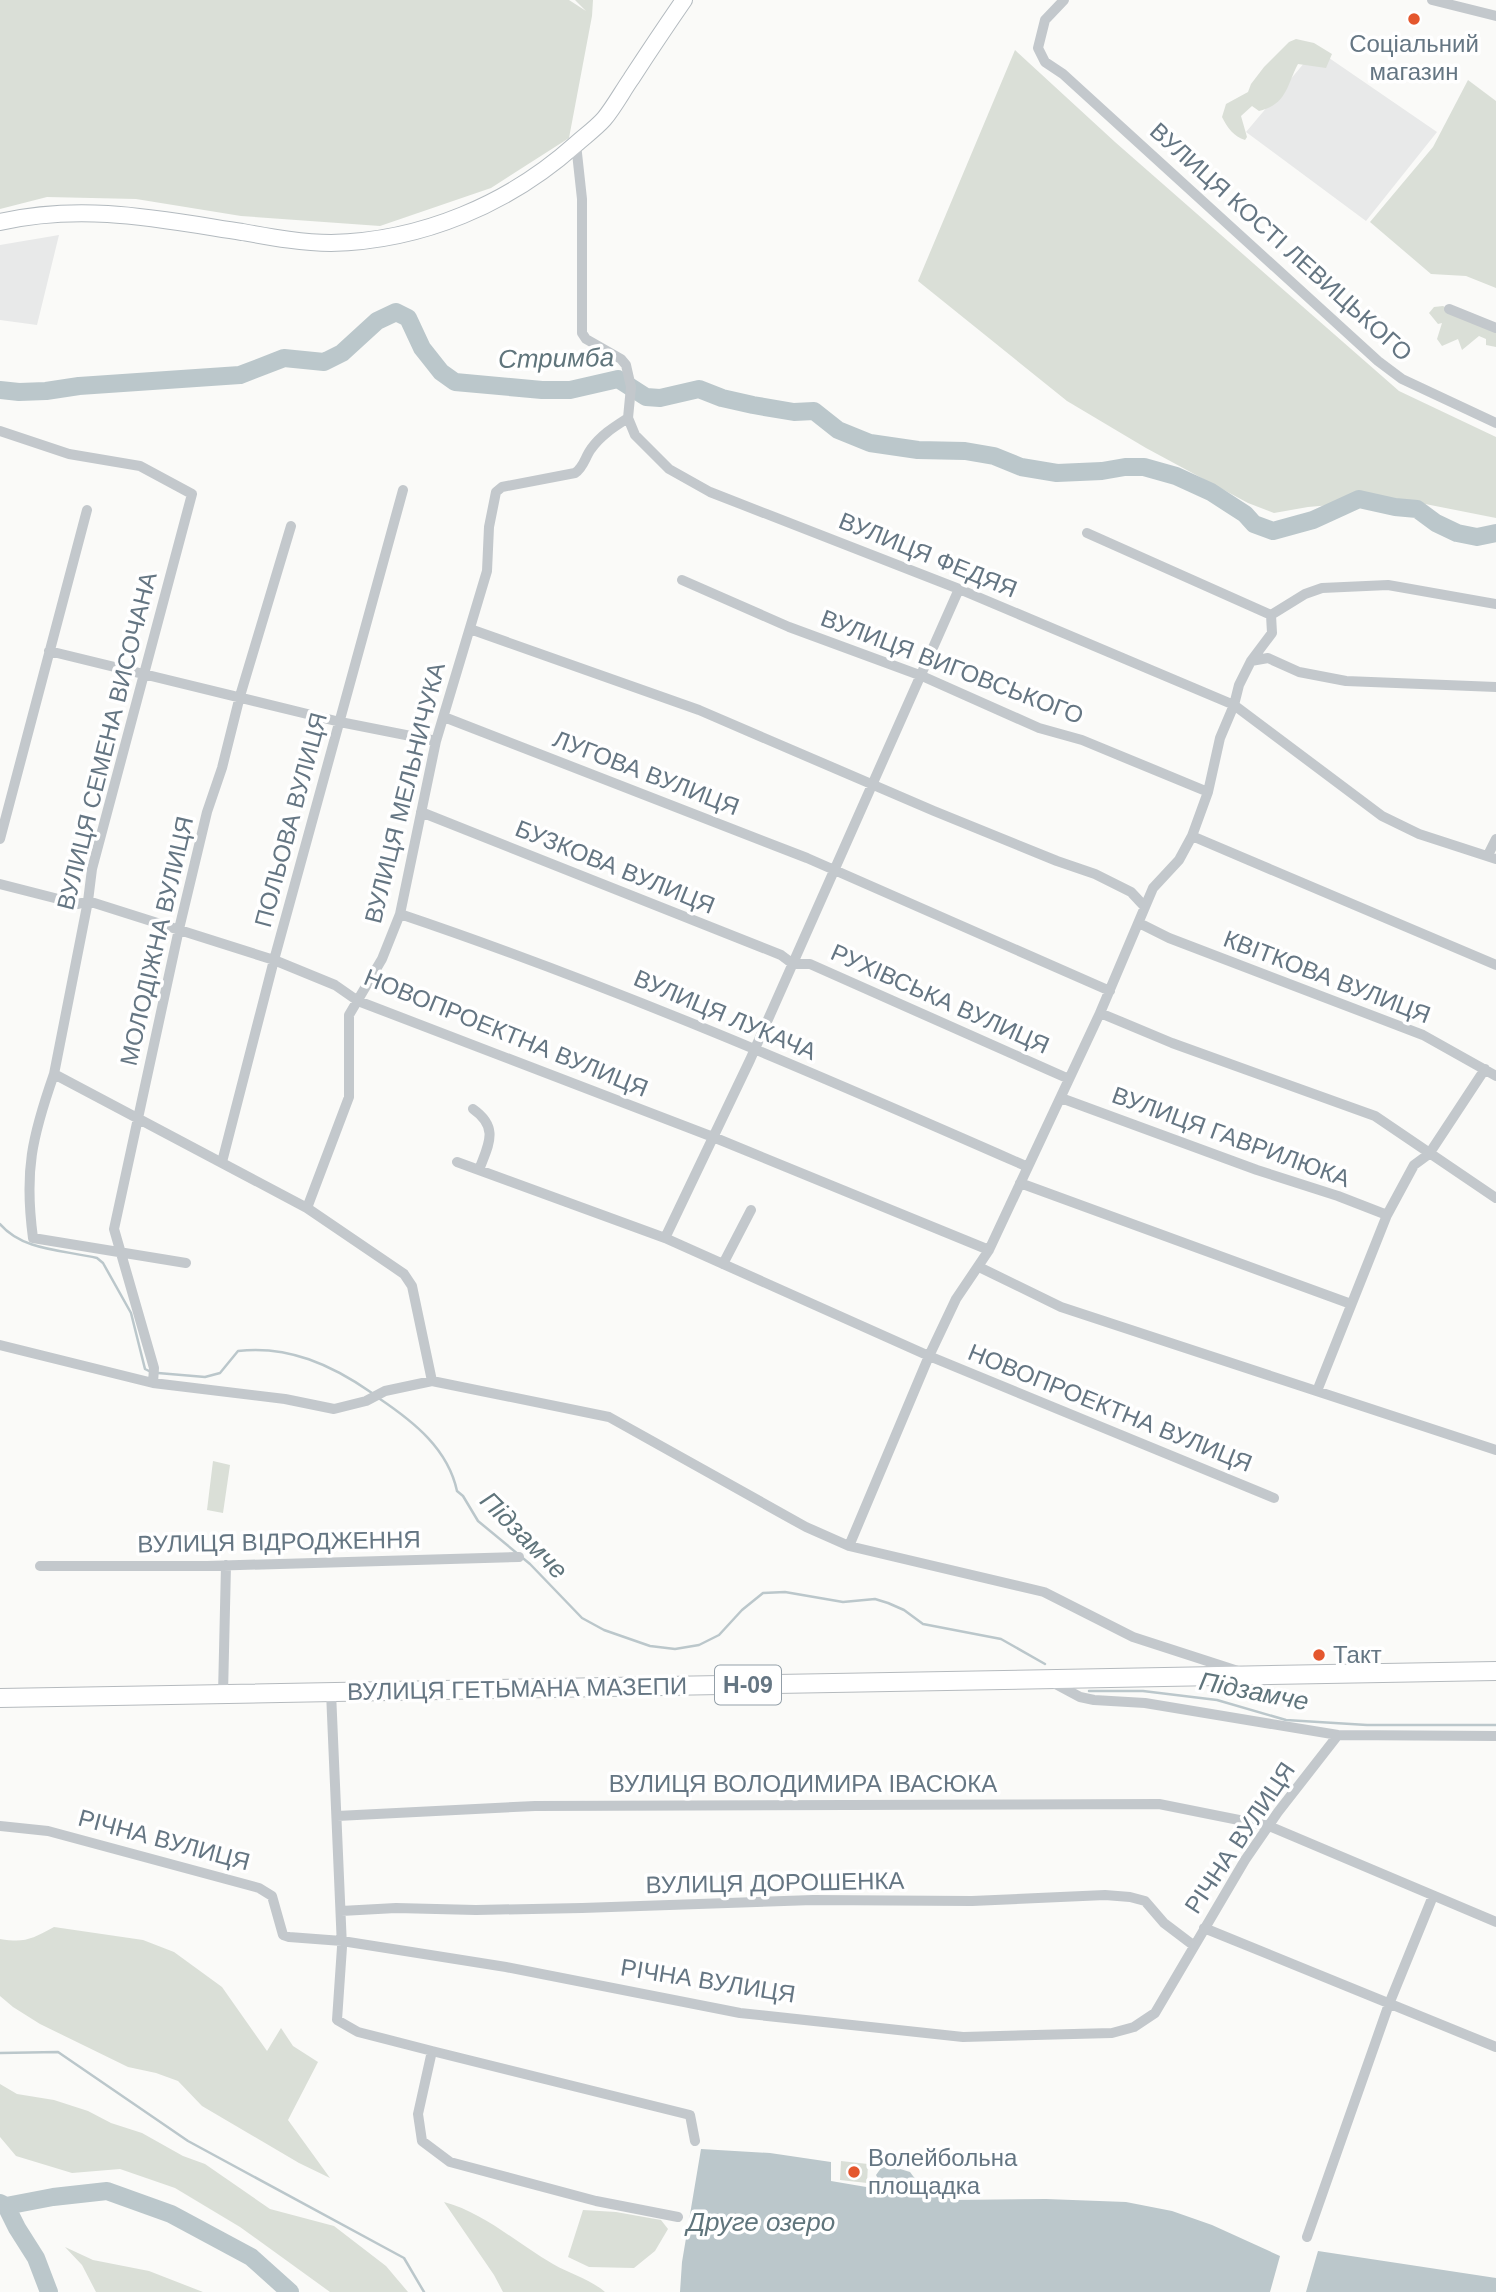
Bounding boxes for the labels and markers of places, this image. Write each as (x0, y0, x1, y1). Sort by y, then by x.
marker: Соціальний магазин (1406, 11, 1422, 27)
place label: Соціальний магазин (1349, 30, 1479, 85)
place label: Такт (1333, 1641, 1382, 1668)
marker: Такт (1311, 1647, 1327, 1663)
place label: Волейбольна площадка (868, 2144, 1018, 2199)
marker: Волейбольна площадка (846, 2164, 862, 2180)

